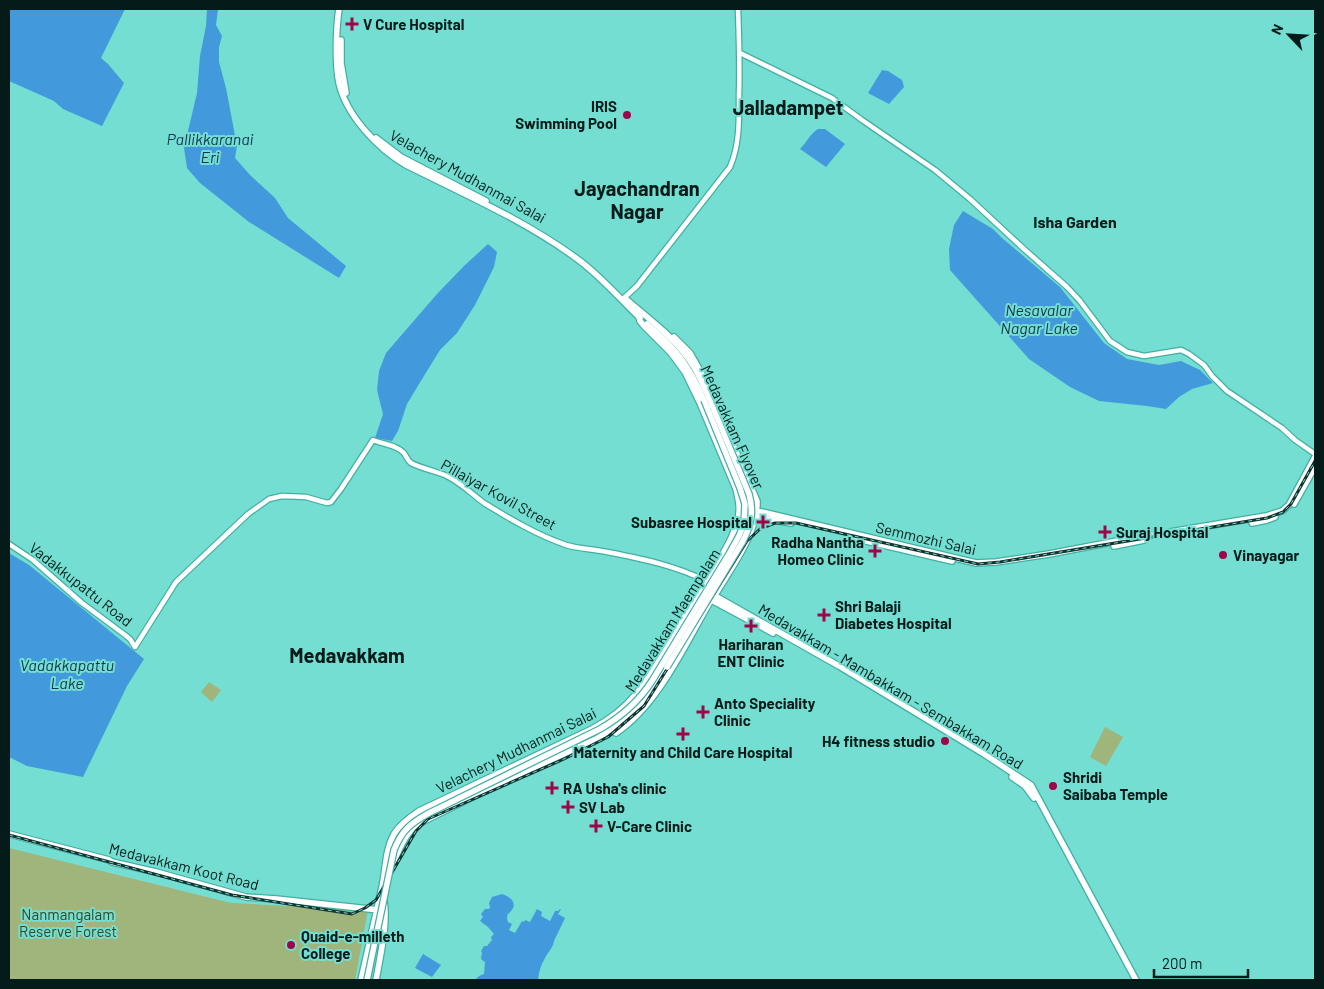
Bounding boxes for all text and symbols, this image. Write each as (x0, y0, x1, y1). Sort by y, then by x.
north arrow (1264, 10, 1314, 60)
place label: V Cure Hospital (363, 15, 464, 33)
marker: V Cure Hospital (345, 17, 359, 31)
text: N (1267, 21, 1286, 37)
district label: Jalladampet (733, 95, 843, 119)
place label: IRIS Swimming Pool (515, 97, 617, 132)
marker: IRIS Swimming Pool (621, 109, 633, 121)
street label: Velachery Mudhanmai Salai (387, 126, 549, 226)
water label: Pallikkaranai Eri (166, 129, 254, 166)
district label: Jayachandran Nagar (574, 176, 700, 223)
district label: Isha Garden (1033, 212, 1117, 231)
water label: Nesavalar Nagar Lake (1000, 300, 1078, 337)
street label: Medavakkam Flyover (698, 362, 769, 492)
street label: Pillaiyar Kovil Street (438, 455, 560, 533)
place label: Subasree Hospital (631, 513, 752, 531)
marker: Subasree Hospital (756, 515, 770, 529)
street label: Semmozhi Salai (874, 518, 978, 558)
place label: Suraj Hospital (1116, 523, 1208, 541)
marker: Suraj Hospital (1098, 525, 1112, 539)
place label: Radha Nantha Homeo Clinic (771, 533, 864, 568)
street label: Vadakkupattu Road (26, 538, 136, 630)
marker: Radha Nantha Homeo Clinic (868, 544, 882, 558)
street label: Medavakkam Maempalam (621, 545, 723, 695)
place label: Vinayagar (1233, 546, 1299, 564)
marker: Vinayagar (1217, 549, 1229, 561)
place label: Shri Balaji Diabetes Hospital (835, 597, 952, 632)
street label: Medavakkam - Mambakkam - Sembakkam Road (755, 600, 1027, 772)
marker: Shri Balaji Diabetes Hospital (817, 608, 831, 622)
marker: Hariharan ENT Clinic (744, 619, 758, 633)
place label: Hariharan ENT Clinic (717, 635, 785, 670)
district label: Medavakkam (289, 643, 405, 667)
water label: Vadakkapattu Lake (20, 655, 114, 692)
place label: Anto Speciality Clinic (714, 694, 816, 729)
street label: Velachery Mudhanmai Salai (433, 703, 599, 797)
marker: Anto Speciality Clinic (696, 705, 710, 719)
marker: Maternity and Child Care Hospital (676, 727, 690, 741)
place label: H4 fitness studio (822, 732, 935, 750)
marker: H4 fitness studio (939, 735, 951, 747)
place label: Maternity and Child Care Hospital (574, 743, 792, 761)
place label: Shridi Saibaba Temple (1063, 768, 1168, 803)
place label: RA Usha's clinic (563, 779, 667, 797)
marker: Shridi Saibaba Temple (1047, 780, 1059, 792)
marker: RA Usha's clinic (545, 781, 559, 795)
place label: SV Lab (579, 798, 625, 816)
marker: SV Lab (561, 800, 575, 814)
place label: V-Care Clinic (607, 817, 692, 835)
marker: V-Care Clinic (589, 819, 603, 833)
street label: Medavakkam Koot Road (107, 839, 261, 893)
park label: Nanmangalam Reserve Forest (19, 905, 117, 940)
place label: Quaid-e-milleth College (301, 927, 404, 962)
marker: Quaid-e-milleth College (285, 939, 297, 951)
scale bar (1154, 946, 1248, 978)
text: 200 m (1162, 954, 1202, 972)

